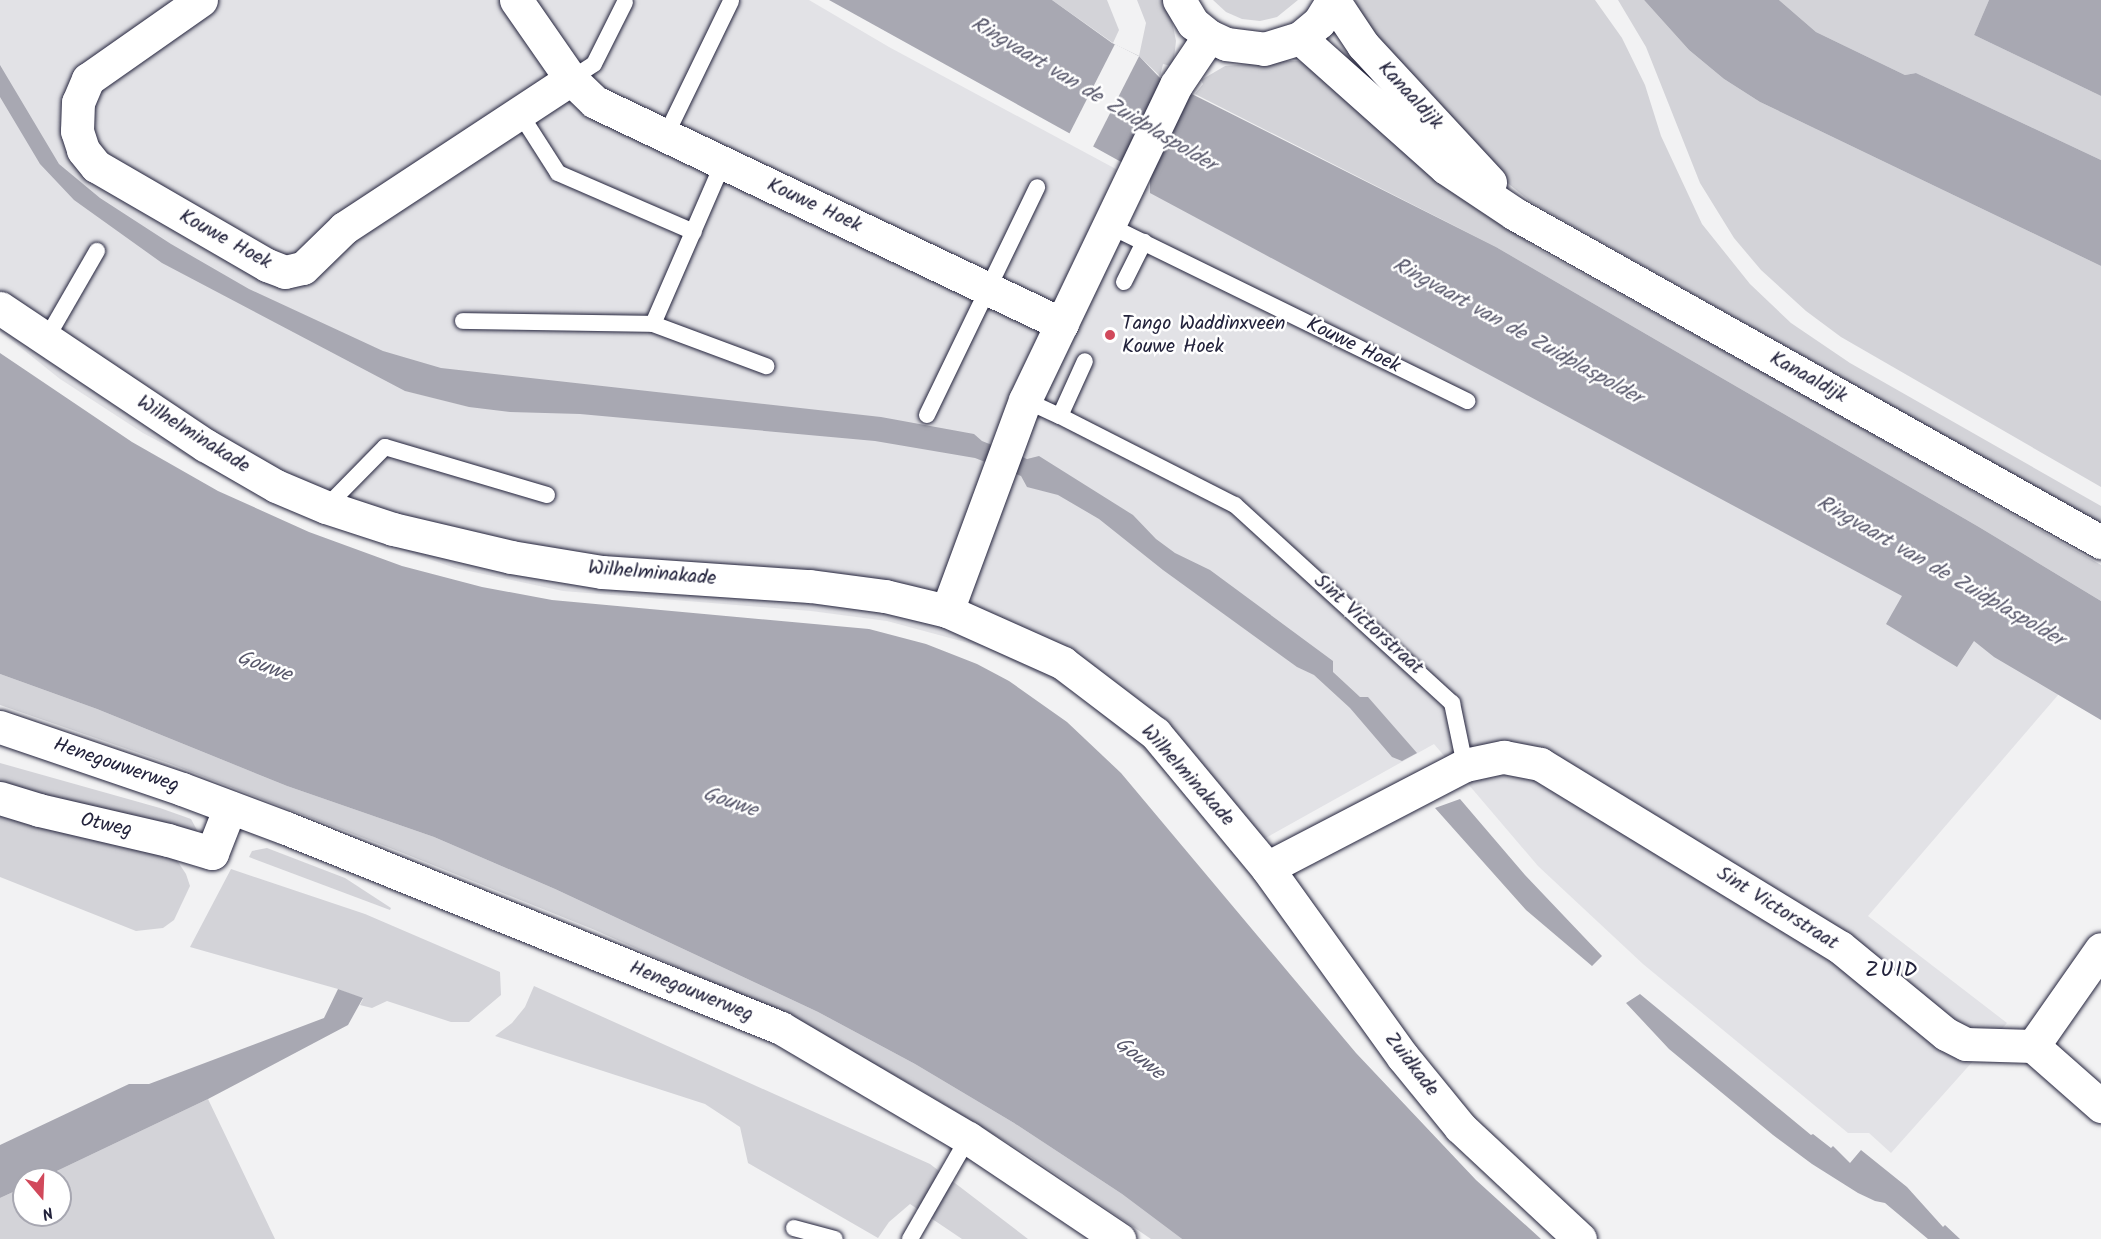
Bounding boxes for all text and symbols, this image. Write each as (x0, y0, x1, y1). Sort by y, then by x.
water label: Ringvaart van de Zuidplaspolder (966, 12, 1220, 178)
street label: Kanaaldijk (1372, 57, 1448, 135)
street label: Kouwe Hoek (763, 174, 865, 238)
street label: Kouwe Hoek (175, 205, 275, 275)
water label: Ringvaart van de Zuidplaspolder (1388, 253, 1646, 411)
place label: Tango Waddinxveen Kouwe Hoek (1122, 312, 1285, 359)
street label: Kouwe Hoek (1302, 313, 1404, 379)
marker: Tango Waddinxveen Kouwe Hoek (1103, 328, 1117, 342)
street label: Kanaaldijk (1765, 347, 1851, 409)
street label: Wilhelminakade (132, 391, 254, 479)
water label: Ringvaart van de Zuidplaspolder (1812, 491, 2068, 653)
street label: Wilhelminakade (587, 556, 717, 592)
street label: Sint Victorstraat (1308, 570, 1428, 680)
water label: Gouwe (233, 646, 295, 688)
street label: Wilhelminakade (1135, 720, 1239, 832)
street label: Henegouwerweg (50, 733, 182, 799)
water label: Gouwe (699, 782, 761, 824)
street label: Otweg (78, 809, 134, 843)
street label: Sint Victorstraat (1712, 862, 1842, 956)
street label: Henegouwerweg (626, 956, 756, 1028)
district label: ZUID (1865, 958, 1919, 984)
street label: Zuidkade (1379, 1028, 1443, 1102)
water label: Gouwe (1109, 1032, 1169, 1086)
north arrow (12, 1167, 72, 1227)
text: N (39, 1199, 56, 1226)

